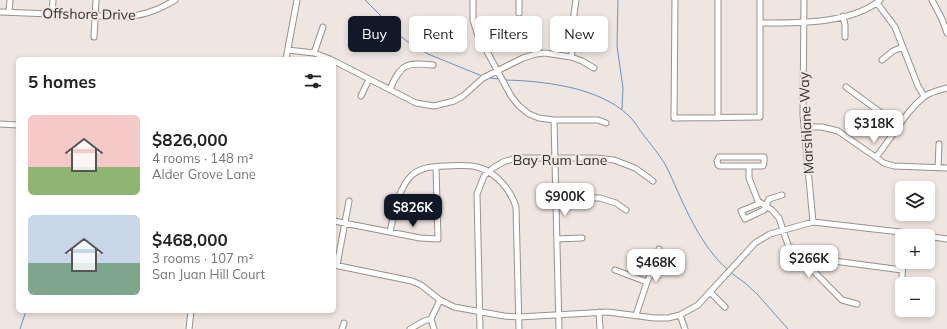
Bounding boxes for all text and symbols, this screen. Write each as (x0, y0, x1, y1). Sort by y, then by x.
street label: Offshore Drive (42, 4, 136, 24)
chip: Buy (348, 16, 401, 52)
chip: Rent (409, 16, 467, 52)
chip: Filters (475, 16, 542, 52)
chip: New (550, 16, 608, 52)
icon: filters (302, 70, 324, 92)
text: 5 homes (28, 71, 96, 92)
street label: Marshlane Way (794, 71, 818, 175)
pin: $318K (846, 110, 902, 144)
text: $318K (854, 115, 894, 131)
text: $826,000 (152, 129, 228, 150)
icon: home (60, 131, 108, 179)
text: 4 rooms · 148 m² (152, 150, 253, 166)
street label: Bay Rum Lane (513, 151, 607, 169)
text: Alder Grove Lane (152, 166, 256, 182)
map controls (895, 181, 935, 317)
button: layers (895, 181, 935, 221)
pin: $900K (537, 183, 593, 217)
text: $900K (545, 188, 585, 204)
pin: $826K (385, 194, 441, 228)
text: $826K (393, 199, 433, 215)
text: $468,000 (152, 229, 228, 250)
button: + (895, 229, 935, 269)
icon: home (60, 231, 108, 279)
pin: $266K (781, 245, 837, 279)
pin: $468K (628, 249, 684, 283)
text: 3 rooms · 107 m² (152, 250, 253, 266)
text: $266K (789, 250, 829, 266)
text: $468K (636, 254, 676, 270)
text: San Juan Hill Court (152, 266, 265, 282)
button: − (895, 277, 935, 317)

